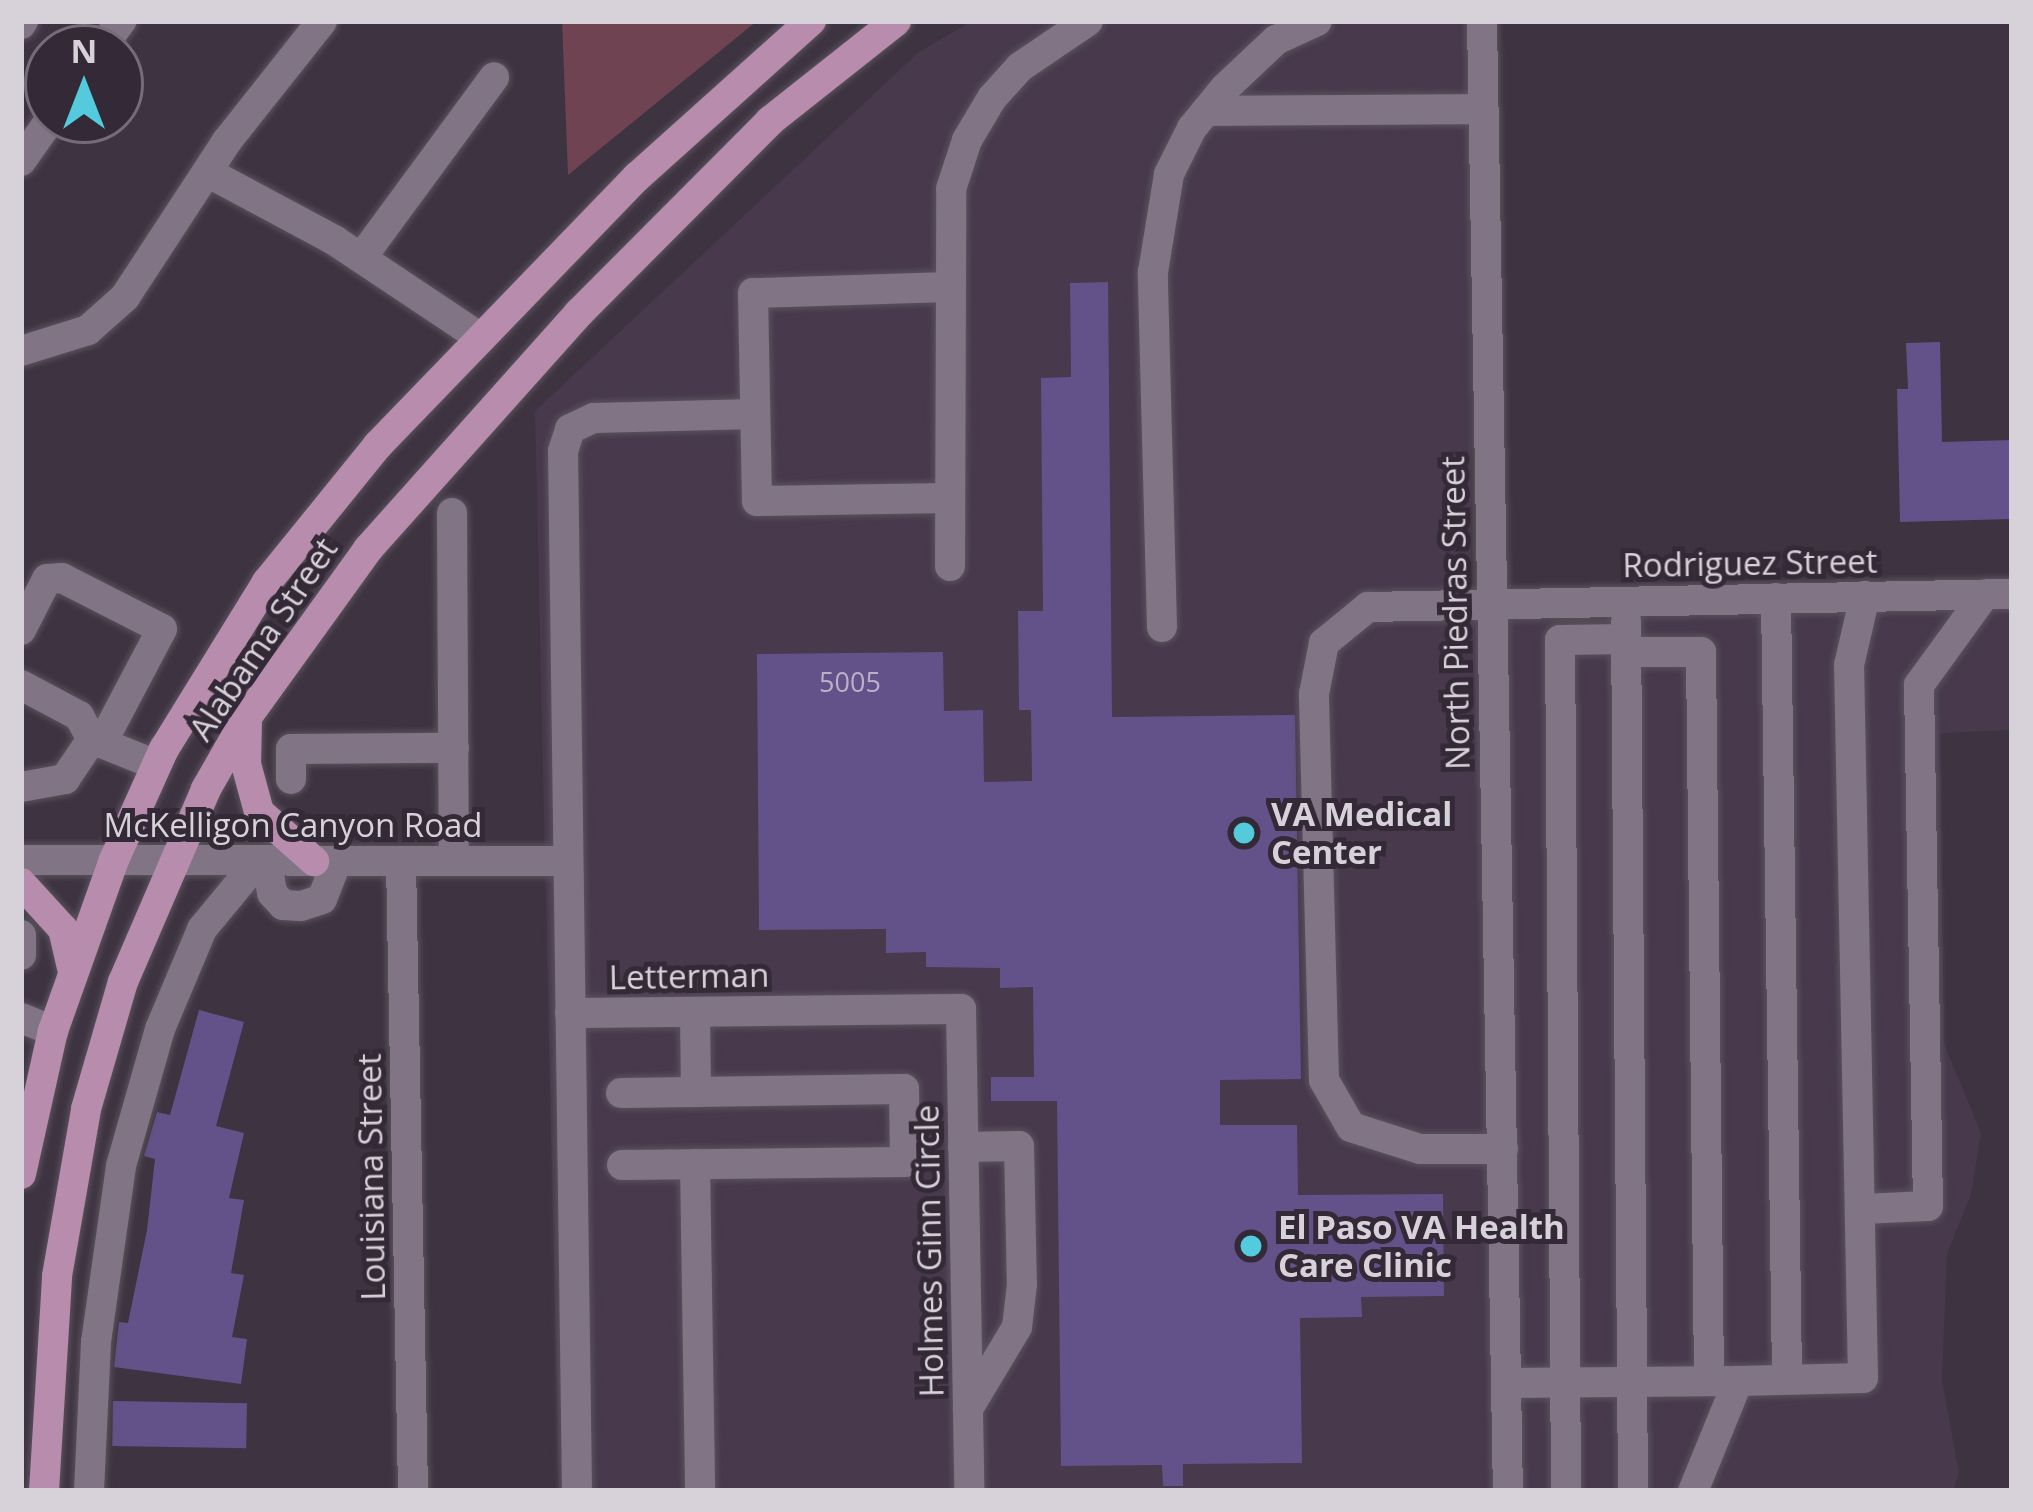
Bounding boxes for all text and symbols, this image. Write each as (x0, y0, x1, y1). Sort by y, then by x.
north arrow (24, 24, 144, 144)
text: N (71, 28, 97, 73)
street label: North Piedras Street (1432, 456, 1478, 770)
street label: Alabama Street (181, 530, 345, 748)
street label: Rodriguez Street (1622, 541, 1878, 585)
house number: 5005 (819, 666, 881, 698)
place label: VA Medical Center (1271, 794, 1452, 872)
street label: McKelligon Canyon Road (103, 805, 483, 845)
marker: VA Medical Center (1228, 817, 1260, 849)
street label: Letterman (608, 955, 770, 997)
street label: Louisiana Street (349, 1053, 393, 1301)
street label: Holmes Ginn Circle (907, 1104, 951, 1398)
place label: El Paso VA Health Care Clinic (1278, 1207, 1565, 1285)
marker: El Paso VA Health Care Clinic (1235, 1230, 1267, 1262)

